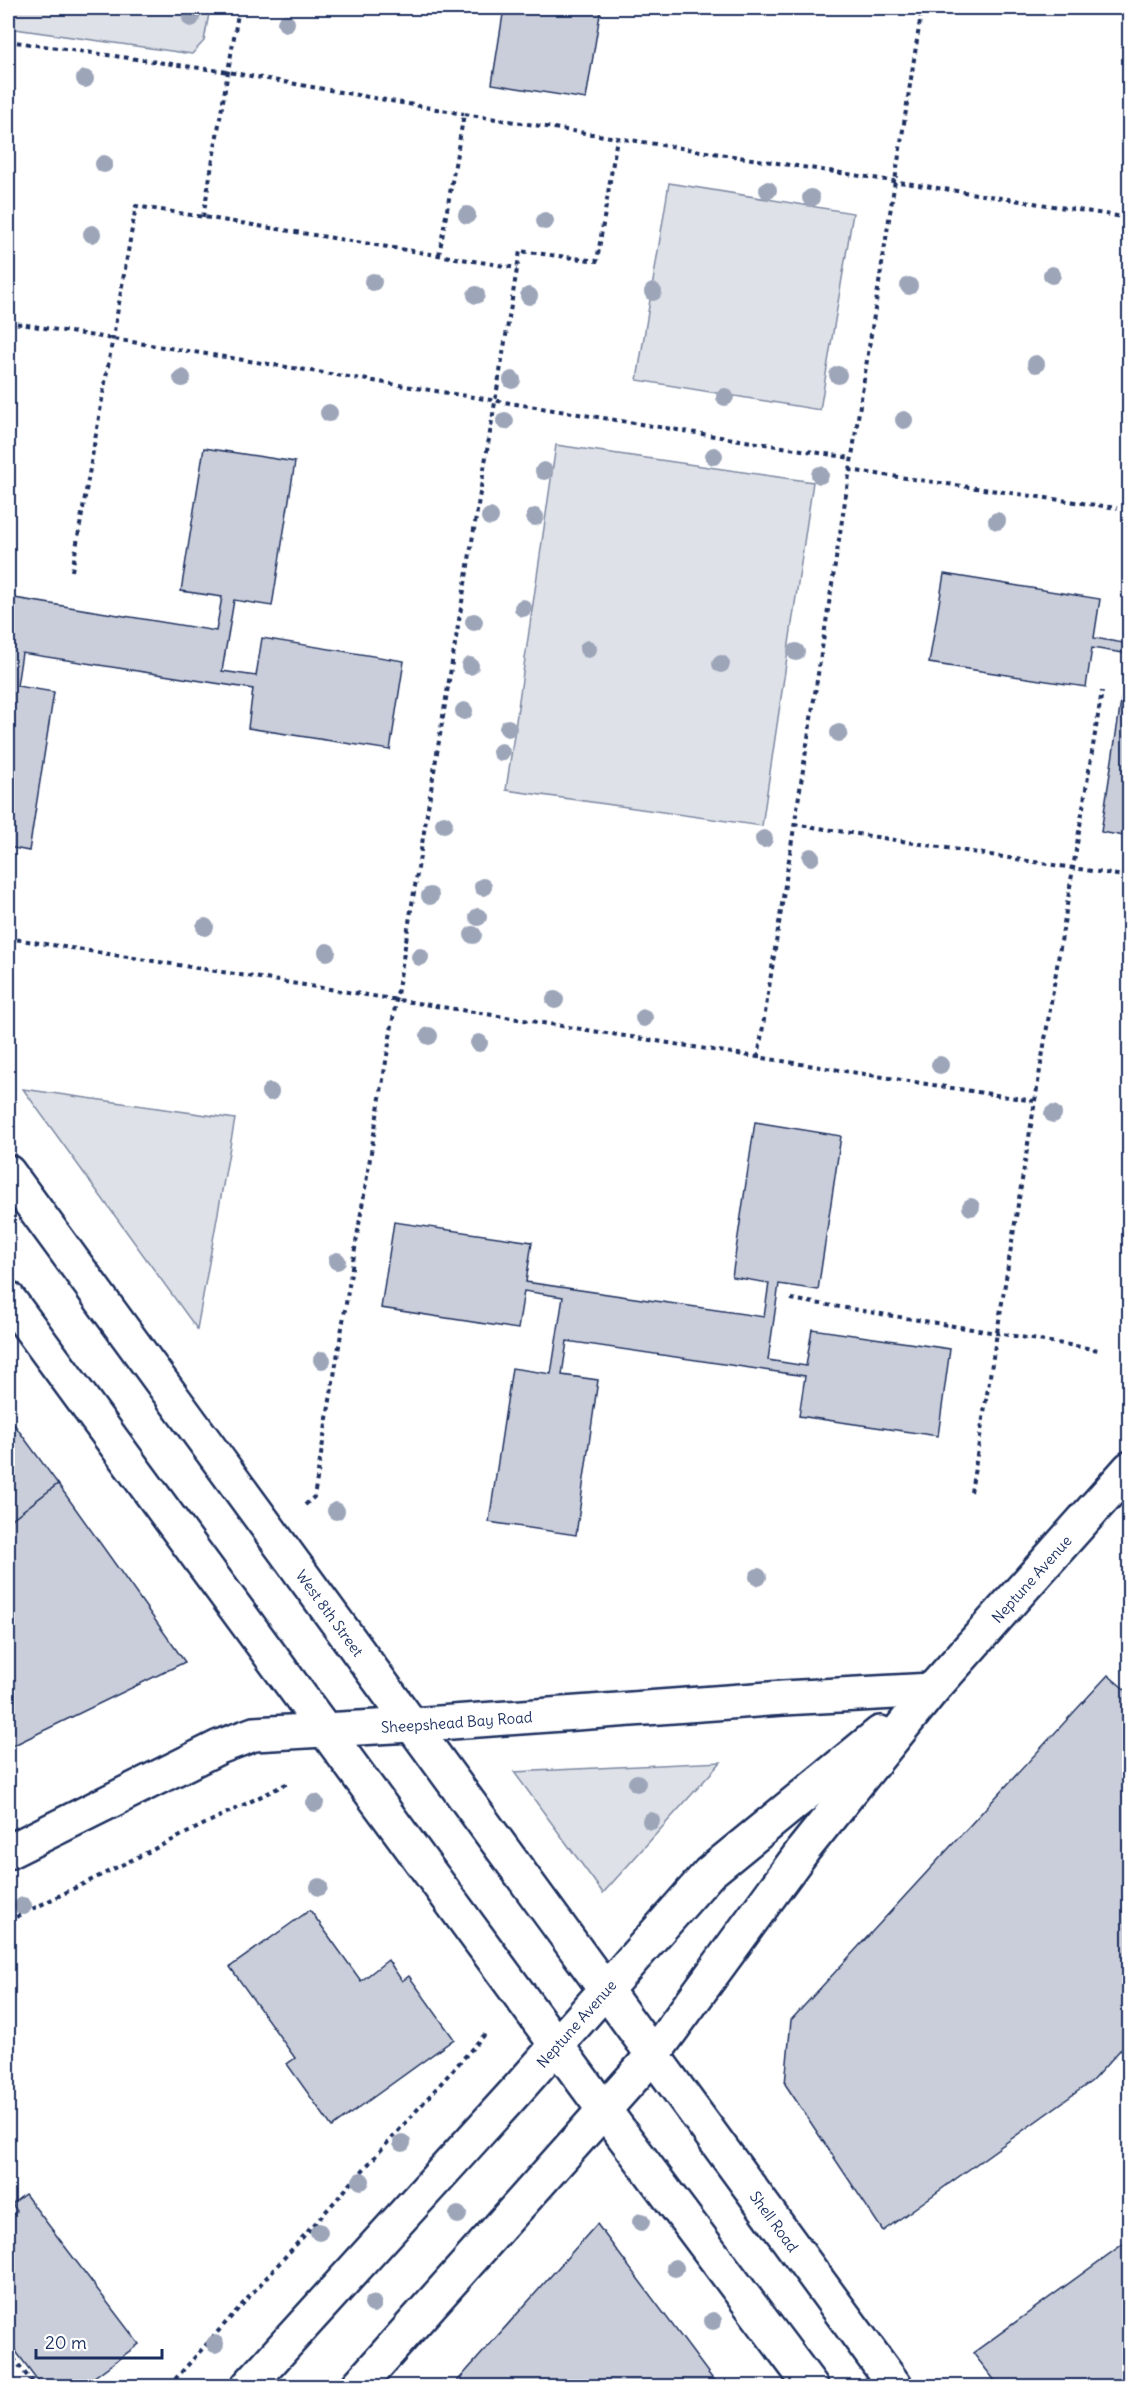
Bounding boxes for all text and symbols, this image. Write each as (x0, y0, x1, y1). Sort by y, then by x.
street label: Neptune Avenue (987, 1531, 1075, 1627)
street label: West 8th Street (292, 1566, 368, 1660)
street label: Sheepshead Bay Road (380, 1707, 533, 1736)
street label: Neptune Avenue (532, 1975, 620, 2071)
street label: Shell Road (746, 2187, 803, 2256)
scale bar (36, 2322, 162, 2360)
text: 20 m (45, 2331, 87, 2354)

